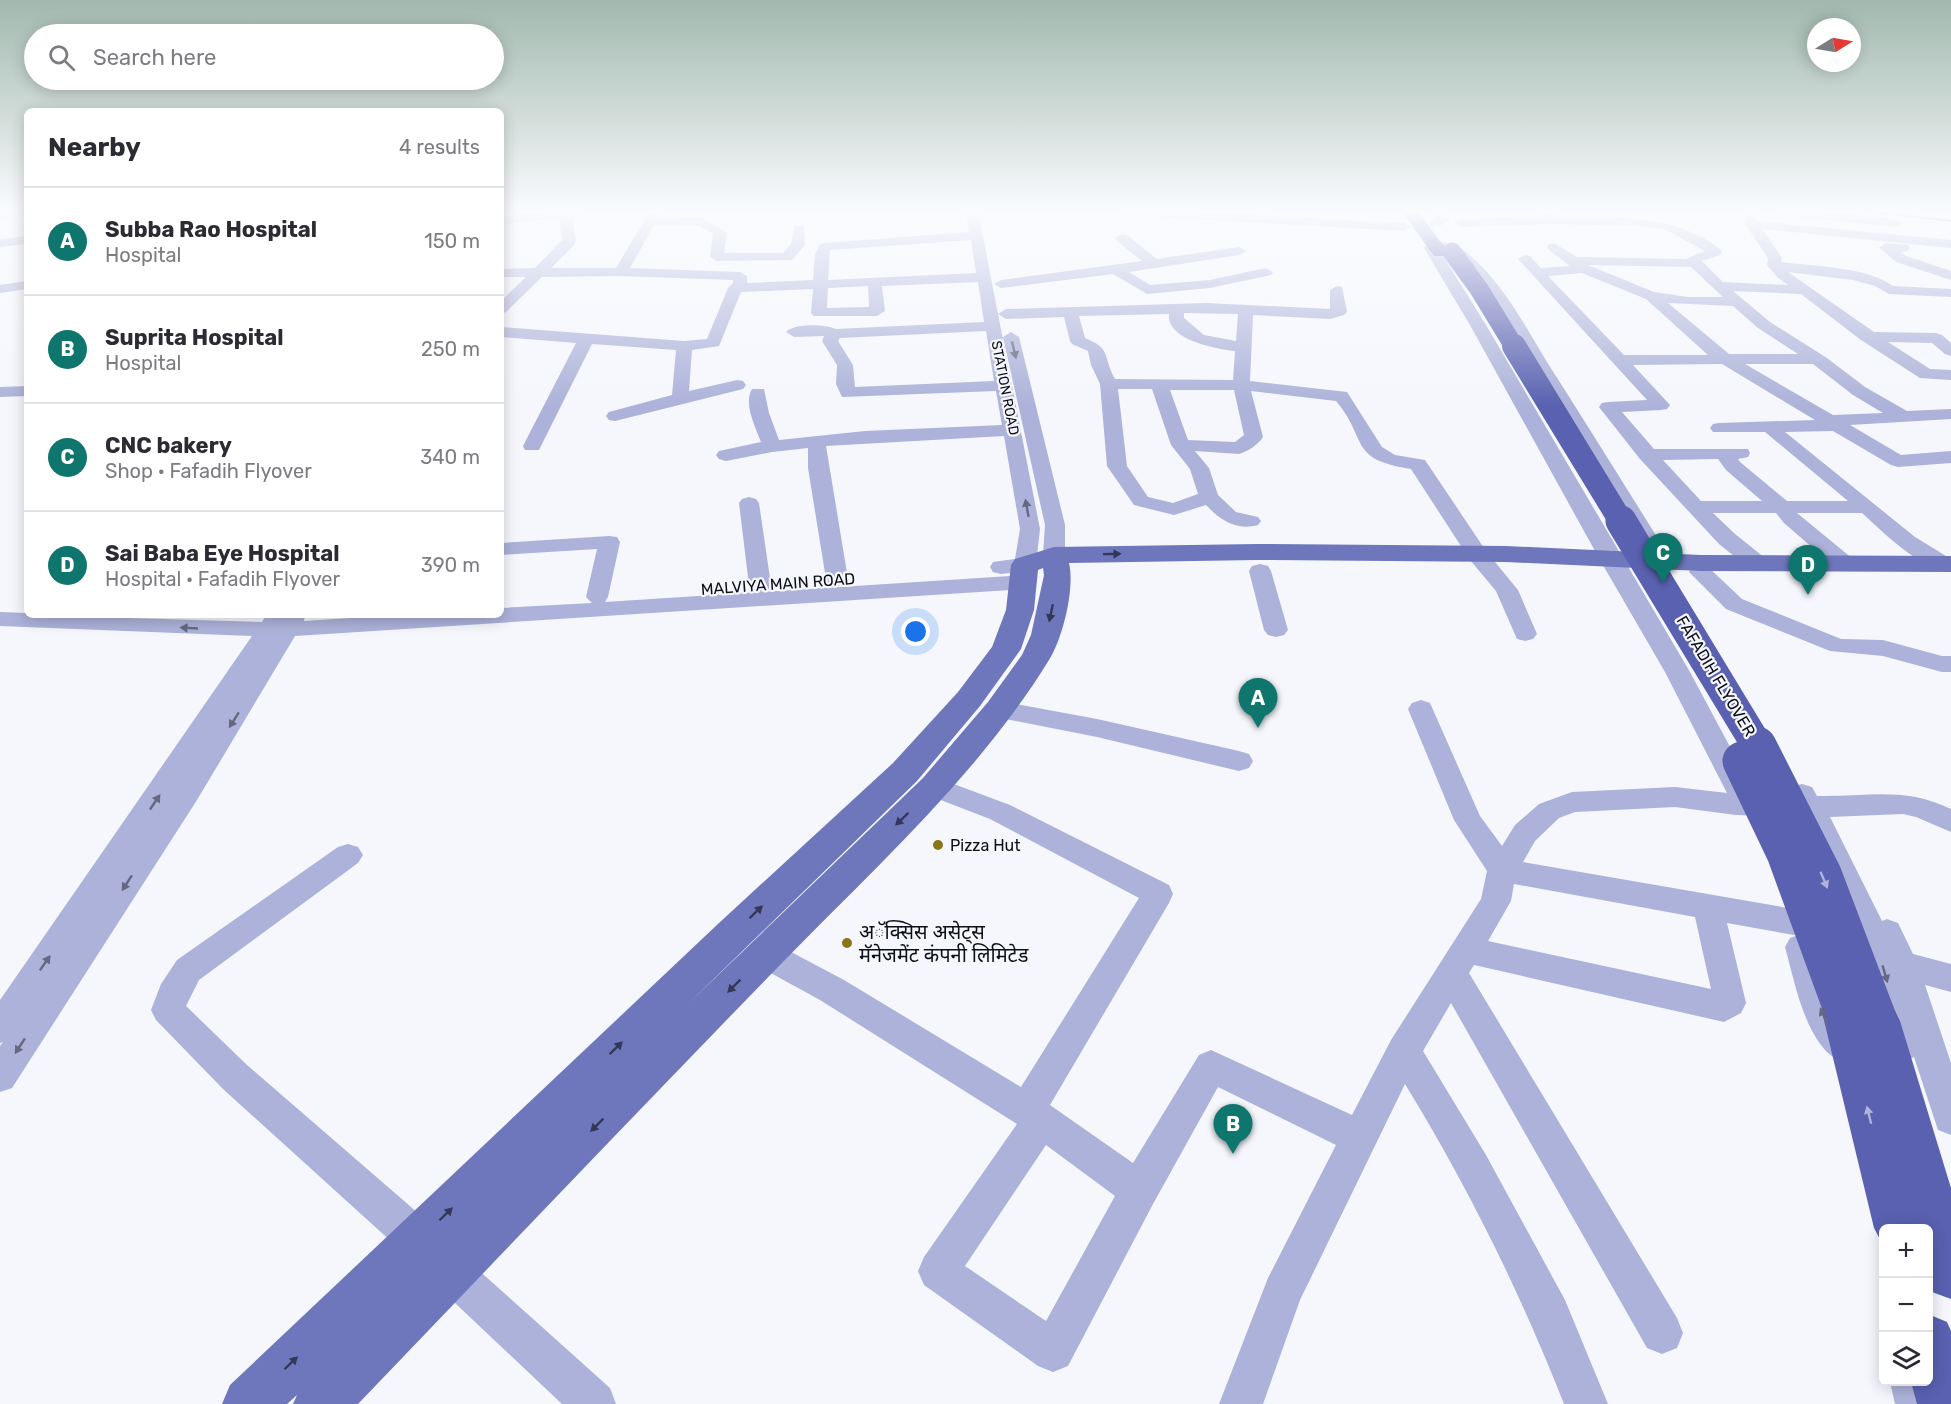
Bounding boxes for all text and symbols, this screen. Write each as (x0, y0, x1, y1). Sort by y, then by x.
north arrow (1807, 18, 1861, 72)
search box (24, 24, 504, 90)
icon: search (45, 41, 78, 74)
text: Search here (93, 44, 216, 71)
text: Nearby (48, 132, 141, 163)
text: 4 results (399, 135, 480, 159)
text: Subba Rao Hospital (105, 216, 317, 243)
text: A (60, 229, 75, 253)
text: 150 m (424, 229, 480, 253)
text: Hospital (105, 243, 181, 267)
text: Suprita Hospital (105, 324, 284, 351)
text: B (60, 337, 75, 361)
text: 250 m (421, 337, 480, 361)
street label: STATION ROAD (987, 339, 1023, 437)
one-way arrow (1010, 341, 1019, 360)
text: Hospital (105, 351, 181, 375)
text: CNC bakery (105, 432, 232, 459)
text: C (60, 445, 75, 469)
text: 340 m (420, 445, 480, 469)
text: Shop · Fafadih Flyover (105, 459, 312, 483)
one-way arrow (1022, 498, 1031, 517)
pin: C (1644, 534, 1682, 583)
text: Sai Baba Eye Hospital (105, 540, 340, 567)
pin: D (1788, 546, 1828, 595)
one-way arrow (1103, 549, 1122, 559)
text: D (60, 553, 75, 577)
text: 390 m (421, 553, 480, 577)
text: Hospital · Fafadih Flyover (105, 567, 340, 591)
street label: MALVIYA MAIN ROAD (700, 569, 856, 599)
one-way arrow (1046, 603, 1055, 622)
street label: FAFADIH FLYOVER (1673, 612, 1759, 740)
your location (901, 617, 930, 646)
one-way arrow (179, 624, 198, 633)
pin: A (1238, 678, 1278, 728)
one-way arrow (228, 712, 239, 728)
one-way arrow (149, 794, 161, 810)
one-way arrow (894, 812, 909, 826)
place label: Pizza Hut (950, 836, 1021, 855)
marker: Pizza Hut (931, 838, 945, 852)
one-way arrow (1820, 871, 1829, 889)
one-way arrow (122, 875, 133, 891)
one-way arrow (749, 906, 763, 920)
place label: अॅक्सिस असेट्स मॅनेजमेंट कंपनी लिमिटेड (859, 920, 1029, 967)
marker: अॅक्सिस असेट्स मॅनेजमेंट कंपनी लिमिटेड (840, 936, 854, 950)
one-way arrow (39, 955, 50, 971)
one-way arrow (1881, 965, 1891, 983)
one-way arrow (726, 979, 741, 993)
one-way arrow (1819, 1007, 1829, 1025)
one-way arrow (14, 1037, 26, 1053)
one-way arrow (609, 1042, 623, 1056)
pin: B (1214, 1104, 1252, 1154)
one-way arrow (1863, 1106, 1873, 1124)
one-way arrow (590, 1117, 604, 1131)
one-way arrow (439, 1207, 453, 1221)
map controls (1879, 1224, 1933, 1386)
button: + (1879, 1224, 1933, 1278)
button: − (1879, 1278, 1933, 1332)
button: layers (1879, 1332, 1933, 1386)
one-way arrow (283, 1357, 297, 1371)

